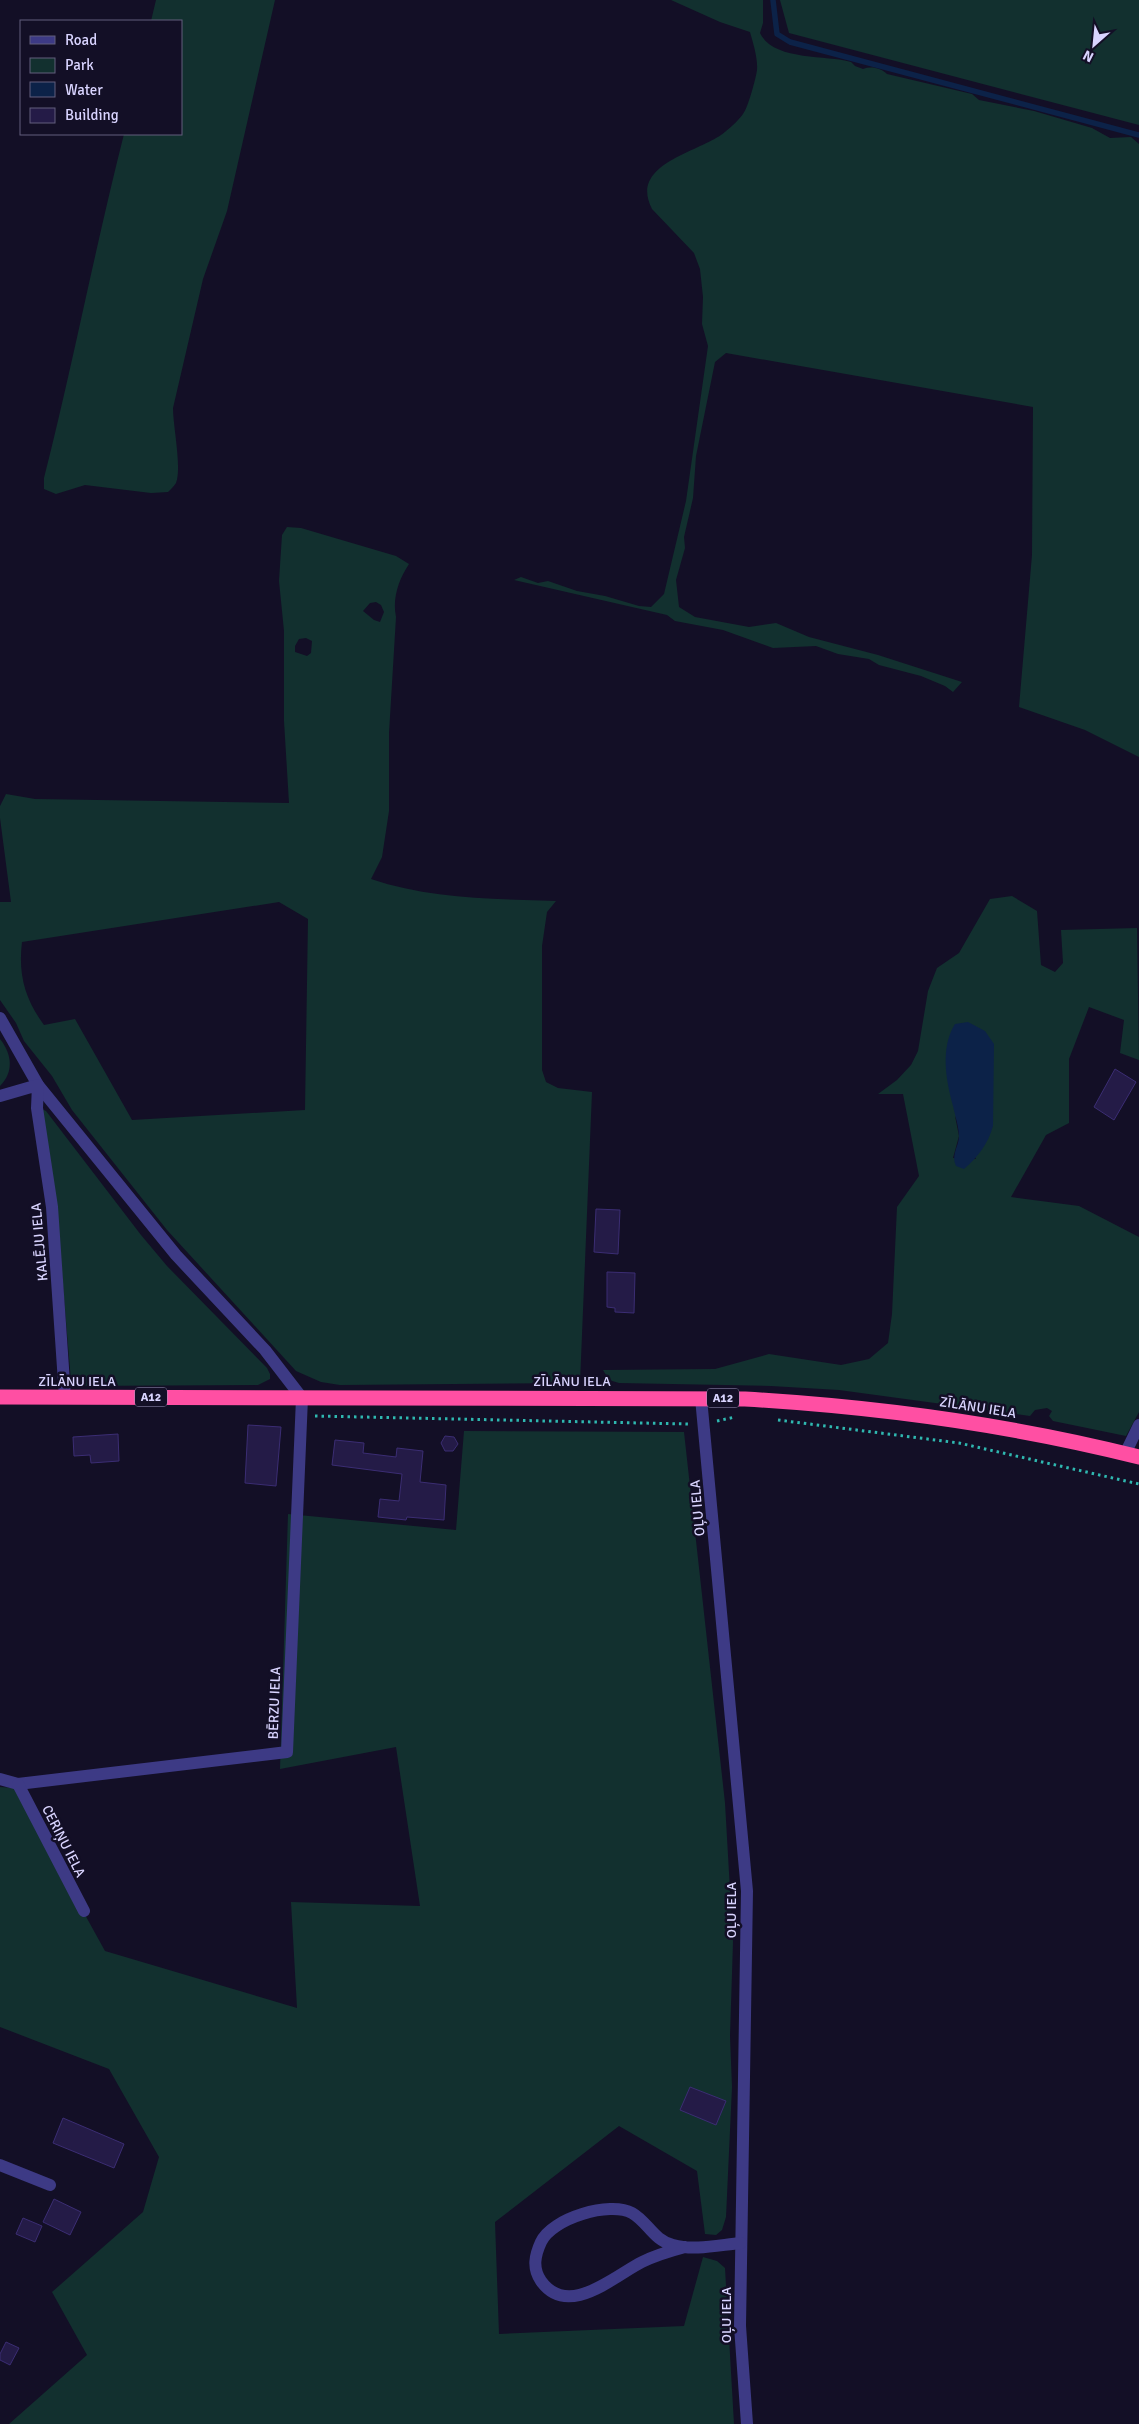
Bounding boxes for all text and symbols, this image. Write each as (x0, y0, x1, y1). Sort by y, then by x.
legend (20, 20, 182, 135)
north arrow (1069, 20, 1119, 70)
text: Road (65, 31, 97, 49)
text: N (1080, 46, 1097, 66)
text: Park (65, 56, 94, 74)
text: Water (65, 81, 103, 99)
text: Building (65, 106, 119, 124)
street label: KALĒJU IELA (28, 1202, 51, 1282)
street label: ZĪLĀNU IELA (38, 1373, 116, 1390)
street label: ZĪLĀNU IELA (533, 1373, 611, 1390)
road number: A12 (135, 1388, 167, 1406)
road number: A12 (707, 1389, 739, 1408)
street label: ZĪLĀNU IELA (938, 1393, 1018, 1422)
street label: OĻU IELA (687, 1479, 708, 1537)
street label: BĒRZU IELA (265, 1666, 284, 1740)
street label: CERIŅU IELA (38, 1802, 89, 1880)
street label: OĻU IELA (723, 1881, 740, 1938)
street label: OĻU IELA (718, 2286, 735, 2343)

